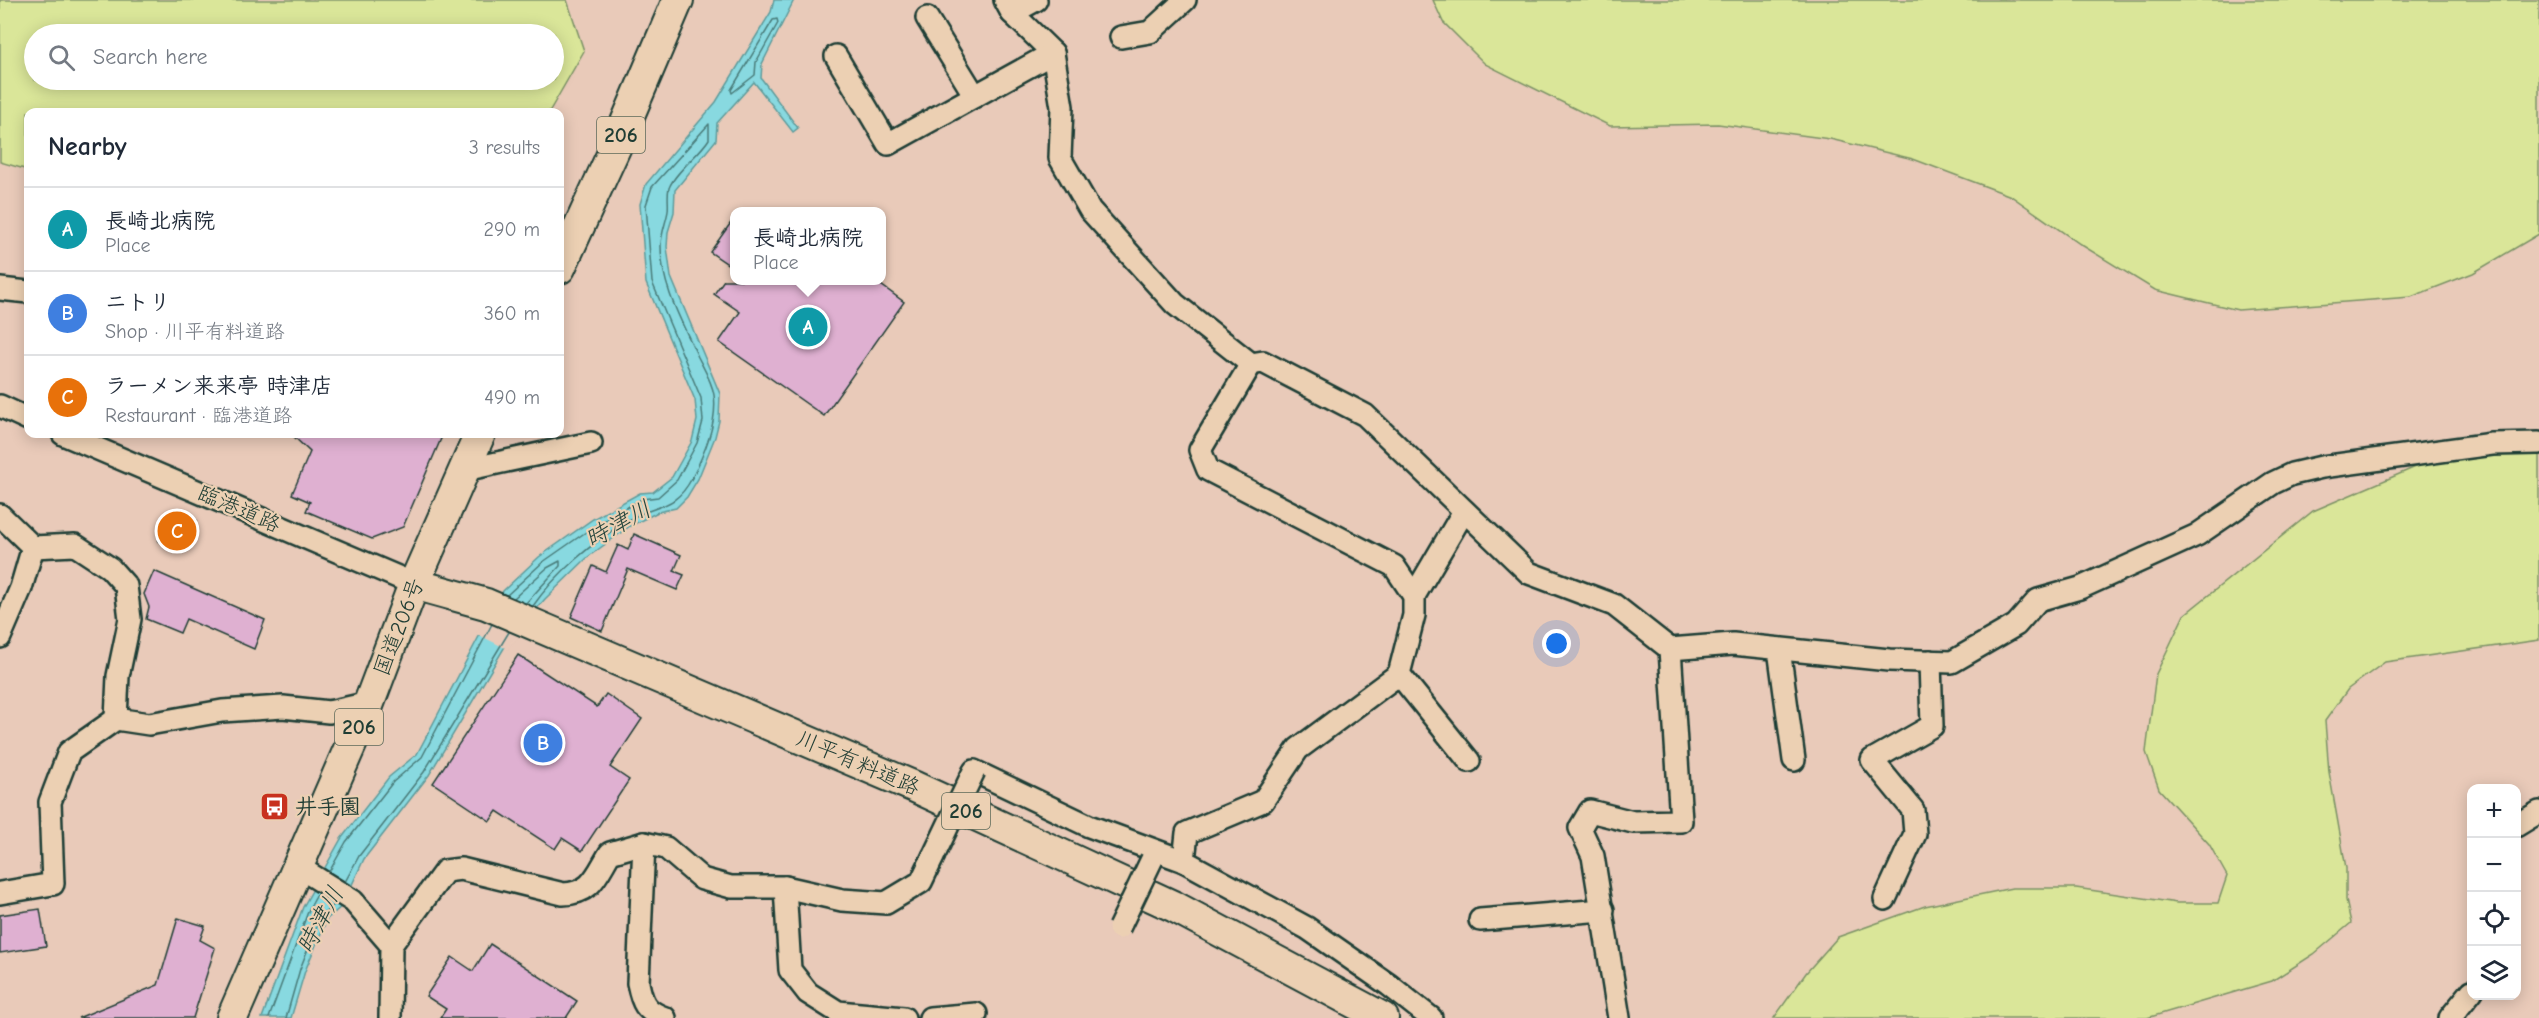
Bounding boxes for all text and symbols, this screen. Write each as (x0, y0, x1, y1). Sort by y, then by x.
search box (24, 24, 564, 90)
icon: search (45, 41, 78, 74)
text: Search here (93, 44, 208, 70)
road number: 206 (597, 117, 645, 153)
text: Nearby (48, 132, 127, 162)
text: 3 results (469, 136, 540, 159)
popup (730, 207, 886, 285)
text: 長崎北病院 (105, 208, 215, 234)
text: A (62, 218, 73, 241)
text: 290 m (484, 218, 540, 241)
text: 長崎北病院 (753, 225, 863, 251)
text: Place (105, 234, 151, 257)
text: Place (753, 251, 799, 274)
text: ニトリ (105, 289, 171, 315)
text: B (61, 302, 74, 325)
text: 360 m (484, 302, 540, 325)
pin: A (788, 304, 828, 350)
text: Shop · 川平有料道路 (105, 320, 285, 343)
text: ラーメン来来亭 時津店 (105, 373, 333, 399)
text: C (61, 386, 74, 409)
text: 490 m (484, 386, 540, 409)
text: Restaurant · 臨港道路 (105, 404, 292, 427)
street label: 臨港道路 (193, 480, 285, 538)
water label: 時津川 (580, 494, 656, 554)
pin: C (158, 508, 196, 554)
street label: 国道206号 (368, 574, 430, 680)
your location (1542, 629, 1571, 658)
road number: 206 (335, 709, 383, 745)
pin: B (524, 720, 562, 766)
street label: 川平有料道路 (792, 725, 924, 801)
map controls (2467, 784, 2521, 1000)
button: + (2467, 784, 2521, 838)
bus stop icon: 井手園 (258, 791, 290, 823)
road number: 206 (942, 793, 990, 829)
place label: 井手園 (295, 794, 361, 820)
button: − (2467, 838, 2521, 892)
water label: 時津川 (291, 882, 349, 958)
button: locate (2467, 892, 2521, 946)
button: layers (2467, 946, 2521, 1000)

